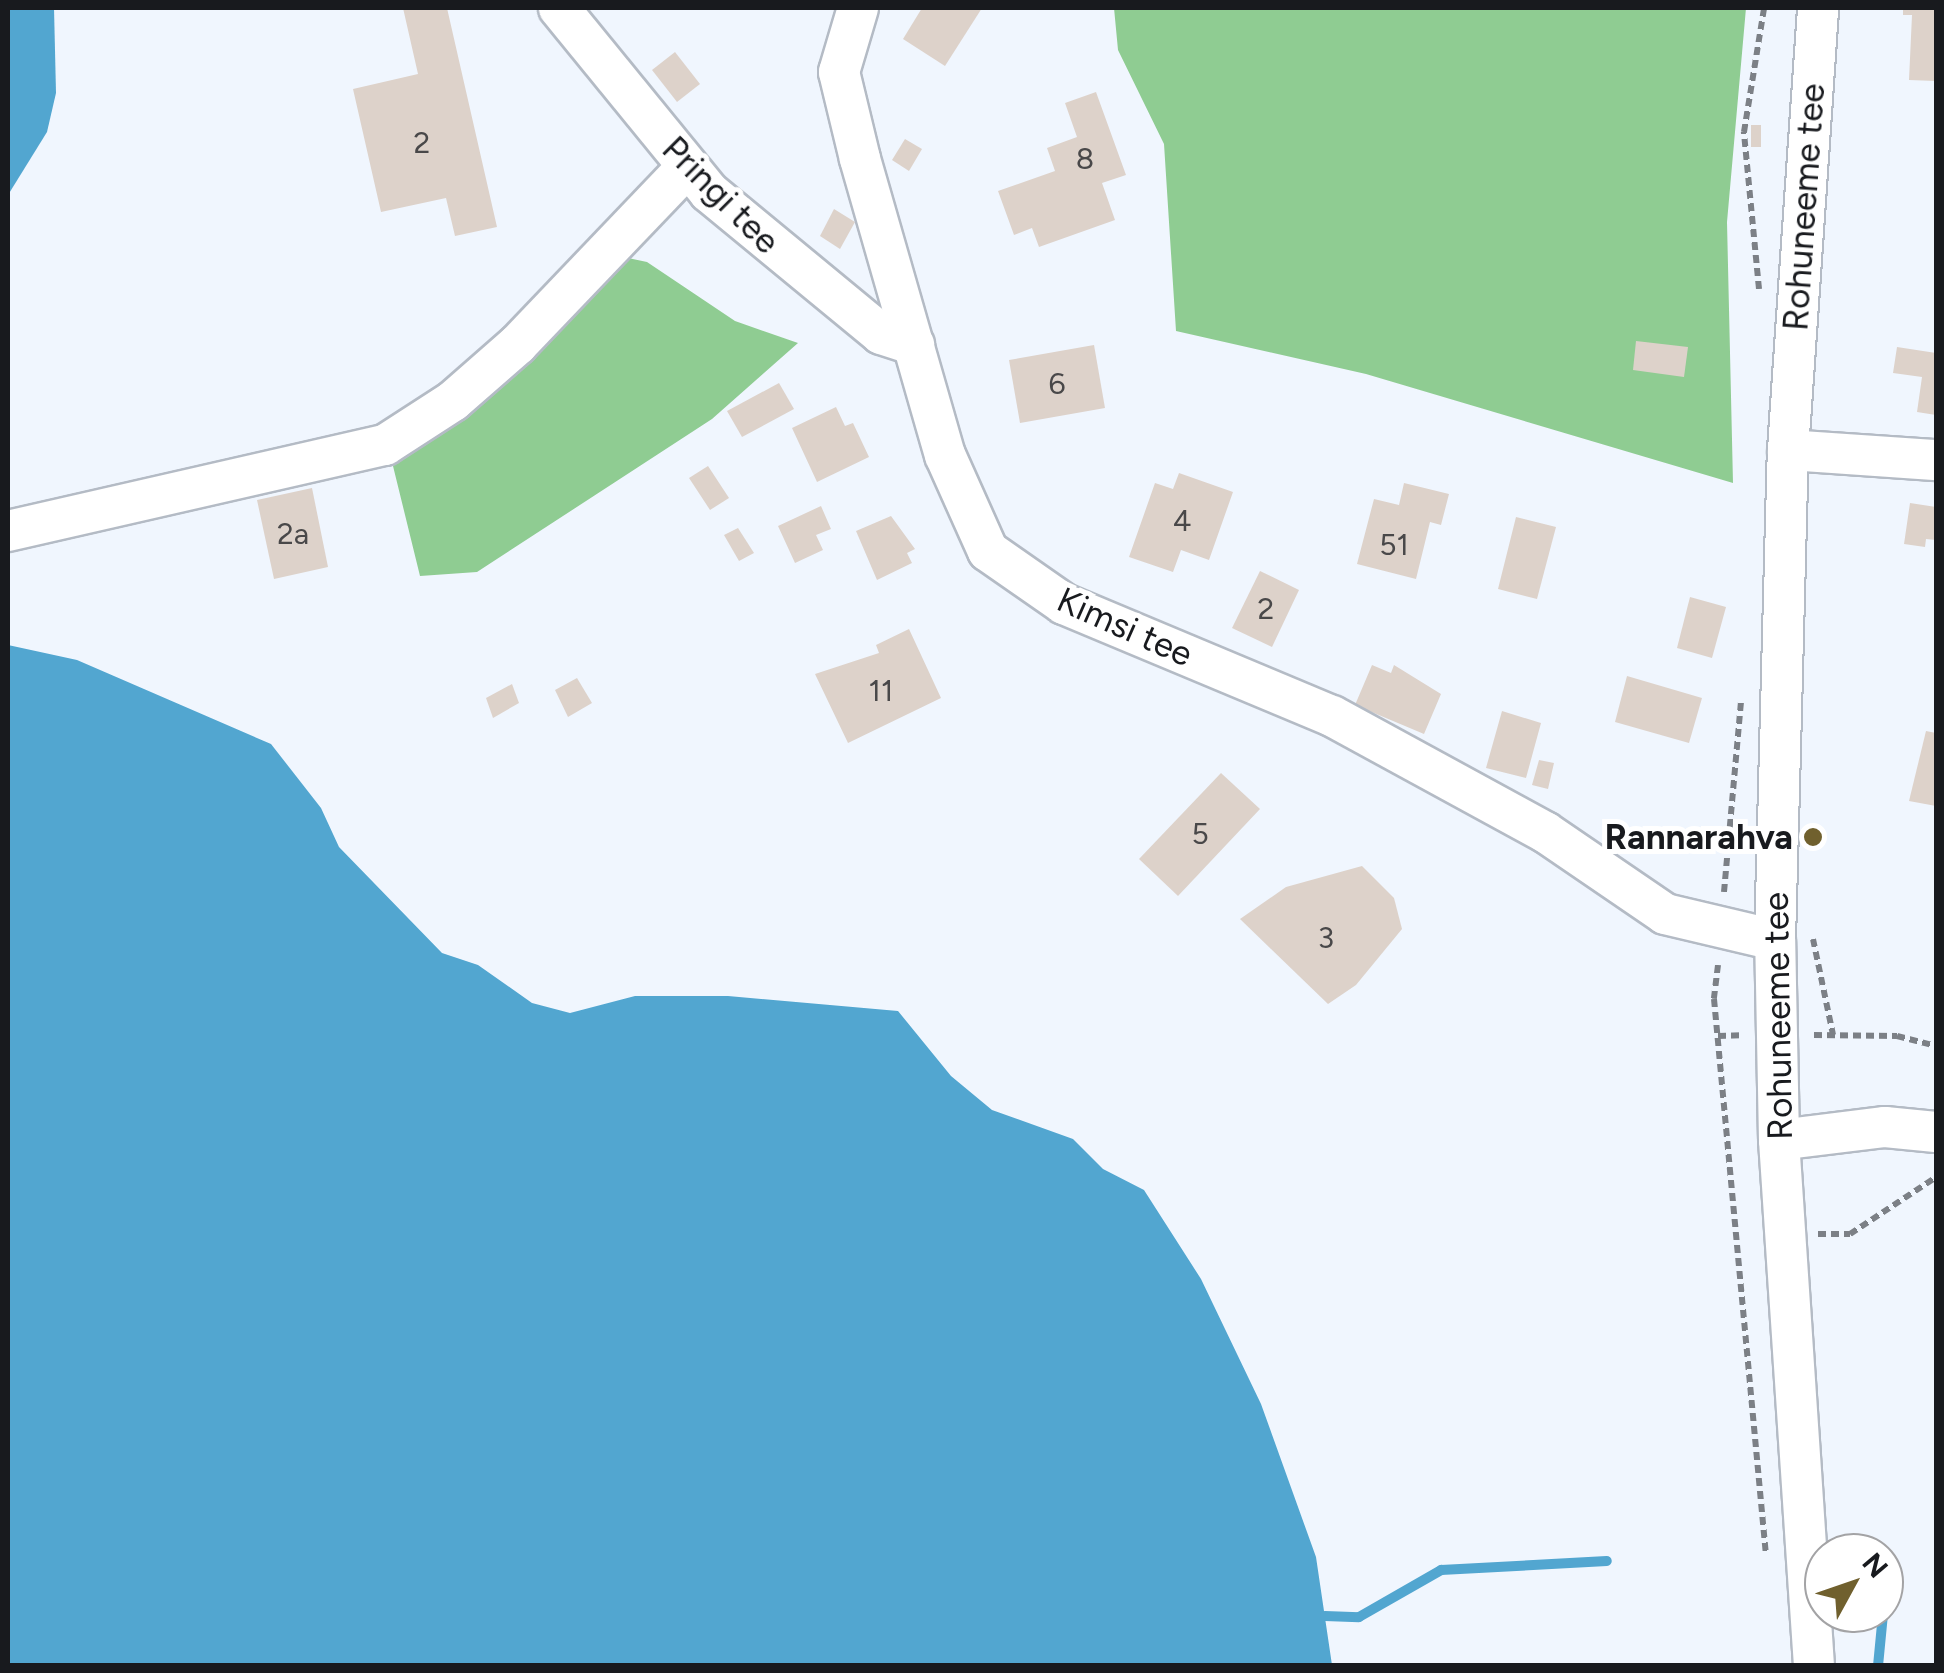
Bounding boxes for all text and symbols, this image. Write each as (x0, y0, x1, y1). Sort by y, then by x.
street label: Rohuneeme tee (1774, 82, 1834, 332)
house number: 2 (414, 125, 430, 161)
street label: Pringi tee (654, 128, 788, 262)
house number: 8 (1076, 141, 1094, 177)
house number: 6 (1049, 366, 1065, 402)
house number: 4 (1173, 503, 1191, 539)
house number: 2a (277, 516, 309, 552)
house number: 51 (1379, 527, 1409, 563)
street label: Kimsi tee (1051, 579, 1199, 675)
house number: 2 (1258, 591, 1274, 627)
house number: 11 (869, 673, 893, 709)
house number: 5 (1191, 816, 1209, 852)
place label: Rannarahva (1604, 816, 1793, 858)
marker: Rannarahva (1802, 826, 1824, 848)
street label: Rohuneeme tee (1755, 892, 1801, 1140)
house number: 3 (1318, 920, 1334, 956)
north arrow (1804, 1533, 1904, 1633)
text: N (1855, 1546, 1895, 1584)

